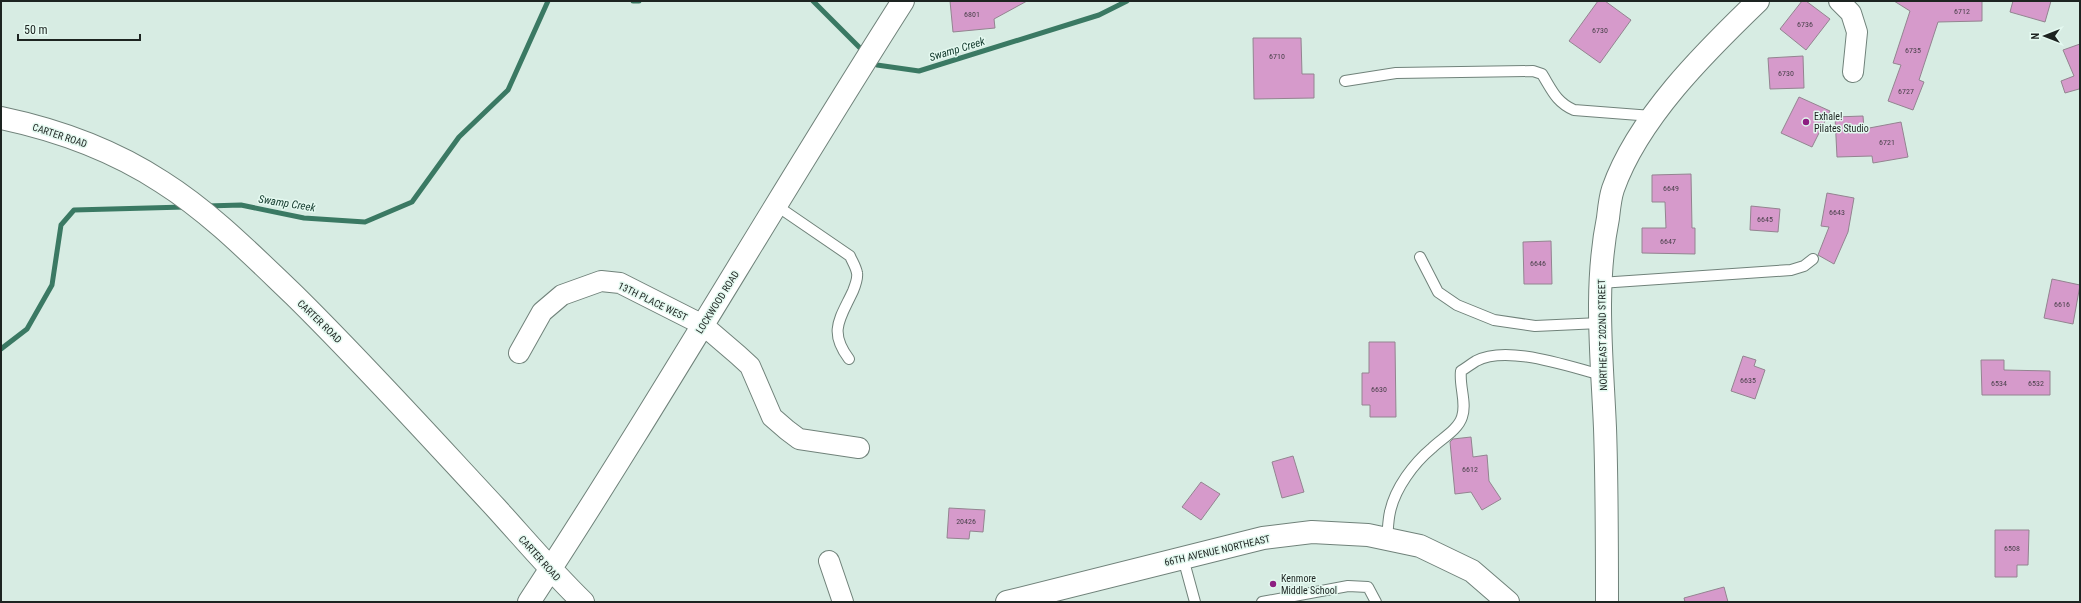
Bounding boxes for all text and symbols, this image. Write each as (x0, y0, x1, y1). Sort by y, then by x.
house number: 6712 (1954, 7, 1970, 16)
house number: 6801 (964, 10, 980, 19)
scale bar (18, 16, 140, 42)
north arrow (2025, 16, 2065, 56)
house number: 6736 (1797, 20, 1813, 29)
text: 50 m (24, 23, 48, 37)
house number: 6730 (1592, 26, 1608, 35)
text: N (2029, 32, 2042, 39)
water label: Swamp Creek (928, 35, 987, 64)
house number: 6735 (1905, 46, 1921, 55)
house number: 6710 (1269, 52, 1285, 61)
house number: 6730 (1778, 69, 1794, 78)
house number: 6727 (1898, 87, 1914, 96)
place label: Exhale! Pilates Studio (1814, 111, 1869, 134)
marker: Exhale! Pilates Studio (1801, 117, 1811, 127)
street label: CARTER ROAD (31, 121, 89, 150)
house number: 6721 (1879, 138, 1895, 147)
house number: 6649 (1663, 184, 1679, 193)
water label: Swamp Creek (258, 193, 316, 214)
house number: 6643 (1829, 208, 1845, 217)
house number: 6645 (1757, 215, 1773, 224)
house number: 6647 (1660, 237, 1676, 246)
house number: 6646 (1530, 259, 1546, 268)
street label: LOCKWOOD ROAD (694, 269, 741, 336)
street label: NORTHEAST 202ND STREET (1596, 279, 1609, 391)
street label: 13TH PLACE WEST (616, 280, 689, 323)
street label: CARTER ROAD (295, 298, 344, 345)
house number: 6616 (2054, 300, 2070, 309)
house number: 6635 (1740, 376, 1756, 385)
house number: 6534 (1991, 379, 2007, 388)
house number: 6532 (2028, 379, 2044, 388)
house number: 6630 (1371, 385, 1387, 394)
house number: 6612 (1462, 465, 1478, 474)
house number: 20426 (956, 517, 976, 526)
street label: 66TH AVENUE NORTHEAST (1163, 533, 1271, 568)
street label: CARTER ROAD (517, 534, 563, 583)
house number: 6508 (2004, 544, 2020, 553)
place label: Kenmore Middle School (1281, 573, 1337, 596)
marker: Kenmore Middle School (1268, 579, 1278, 589)

